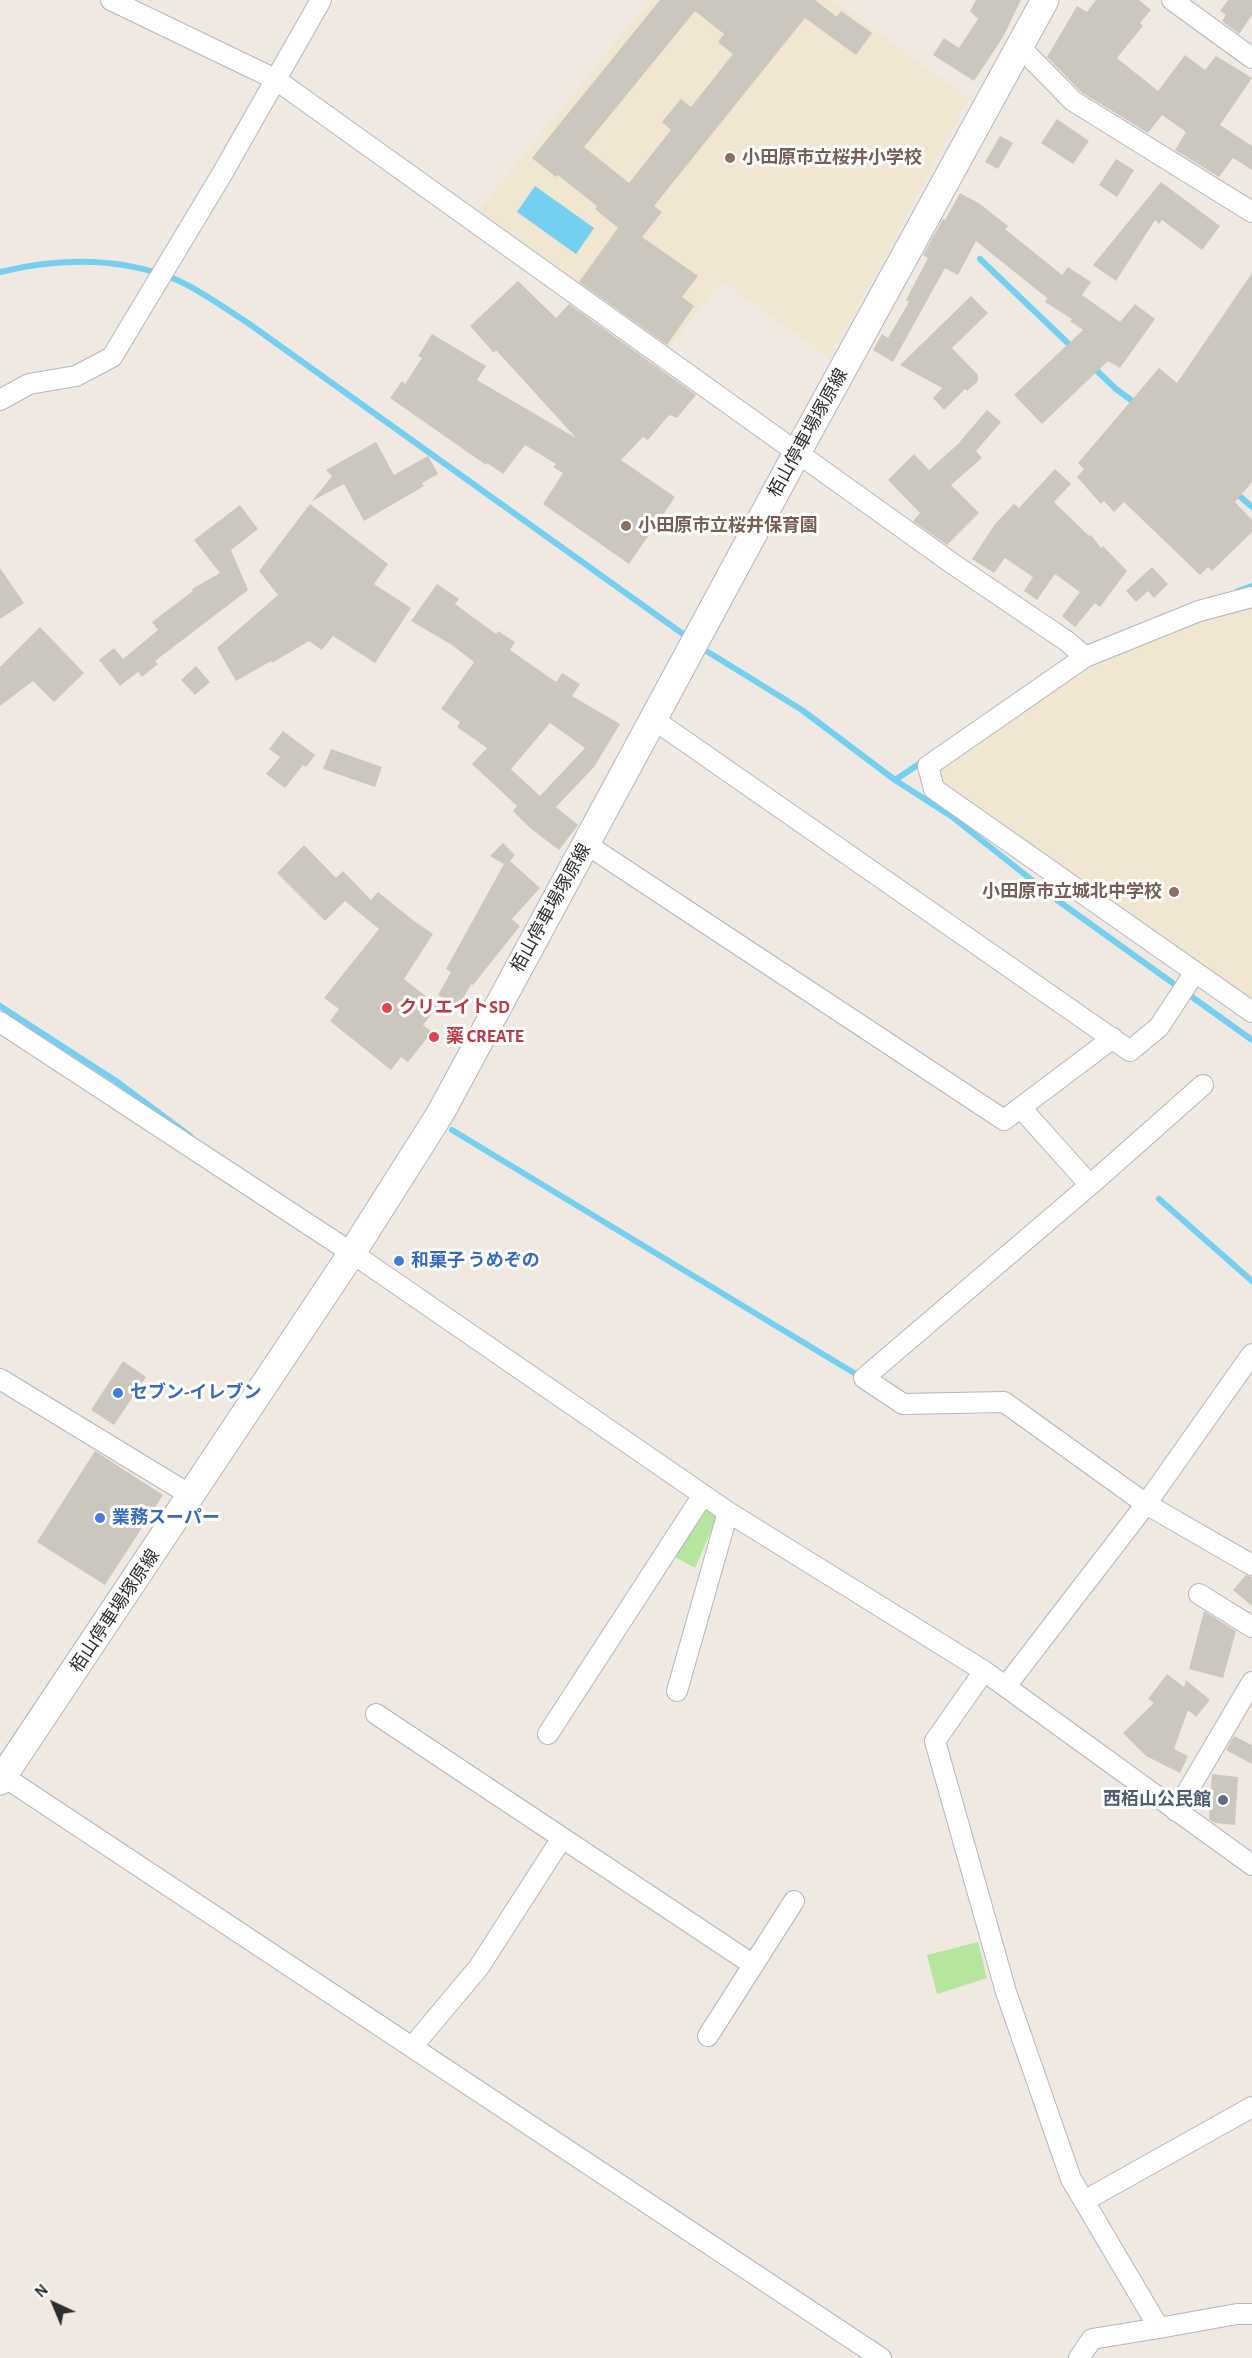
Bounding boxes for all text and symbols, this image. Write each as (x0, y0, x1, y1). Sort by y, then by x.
place label: 小田原市立桜井小学校 (742, 147, 922, 169)
marker: 小田原市立桜井小学校 (723, 151, 737, 165)
street label: 栢山停車場塚原線 (764, 365, 852, 501)
place label: 小田原市立桜井保育園 (638, 515, 818, 537)
marker: 小田原市立桜井保育園 (619, 519, 633, 533)
street label: 栢山停車場塚原線 (507, 840, 595, 976)
place label: 小田原市立城北中学校 (982, 881, 1162, 903)
marker: 小田原市立城北中学校 (1167, 885, 1181, 899)
place label: クリエイトSD (399, 997, 510, 1019)
marker: クリエイトSD (380, 1001, 394, 1015)
place label: 薬 CREATE (446, 1026, 524, 1048)
marker: 薬 CREATE (427, 1030, 441, 1044)
place label: 和菓子 うめぞの (411, 1250, 540, 1272)
marker: 和菓子 うめぞの (392, 1254, 406, 1268)
place label: セブン-イレブン (130, 1382, 261, 1404)
marker: セブン-イレブン (111, 1386, 125, 1400)
place label: 業務スーパー (112, 1507, 220, 1529)
marker: 業務スーパー (93, 1511, 107, 1525)
street label: 栢山停車場塚原線 (66, 1545, 164, 1677)
place label: 西栢山公民館 (1103, 1789, 1211, 1811)
marker: 西栢山公民館 (1216, 1793, 1230, 1807)
north arrow (24, 2274, 84, 2334)
text: N (32, 2281, 51, 2301)

